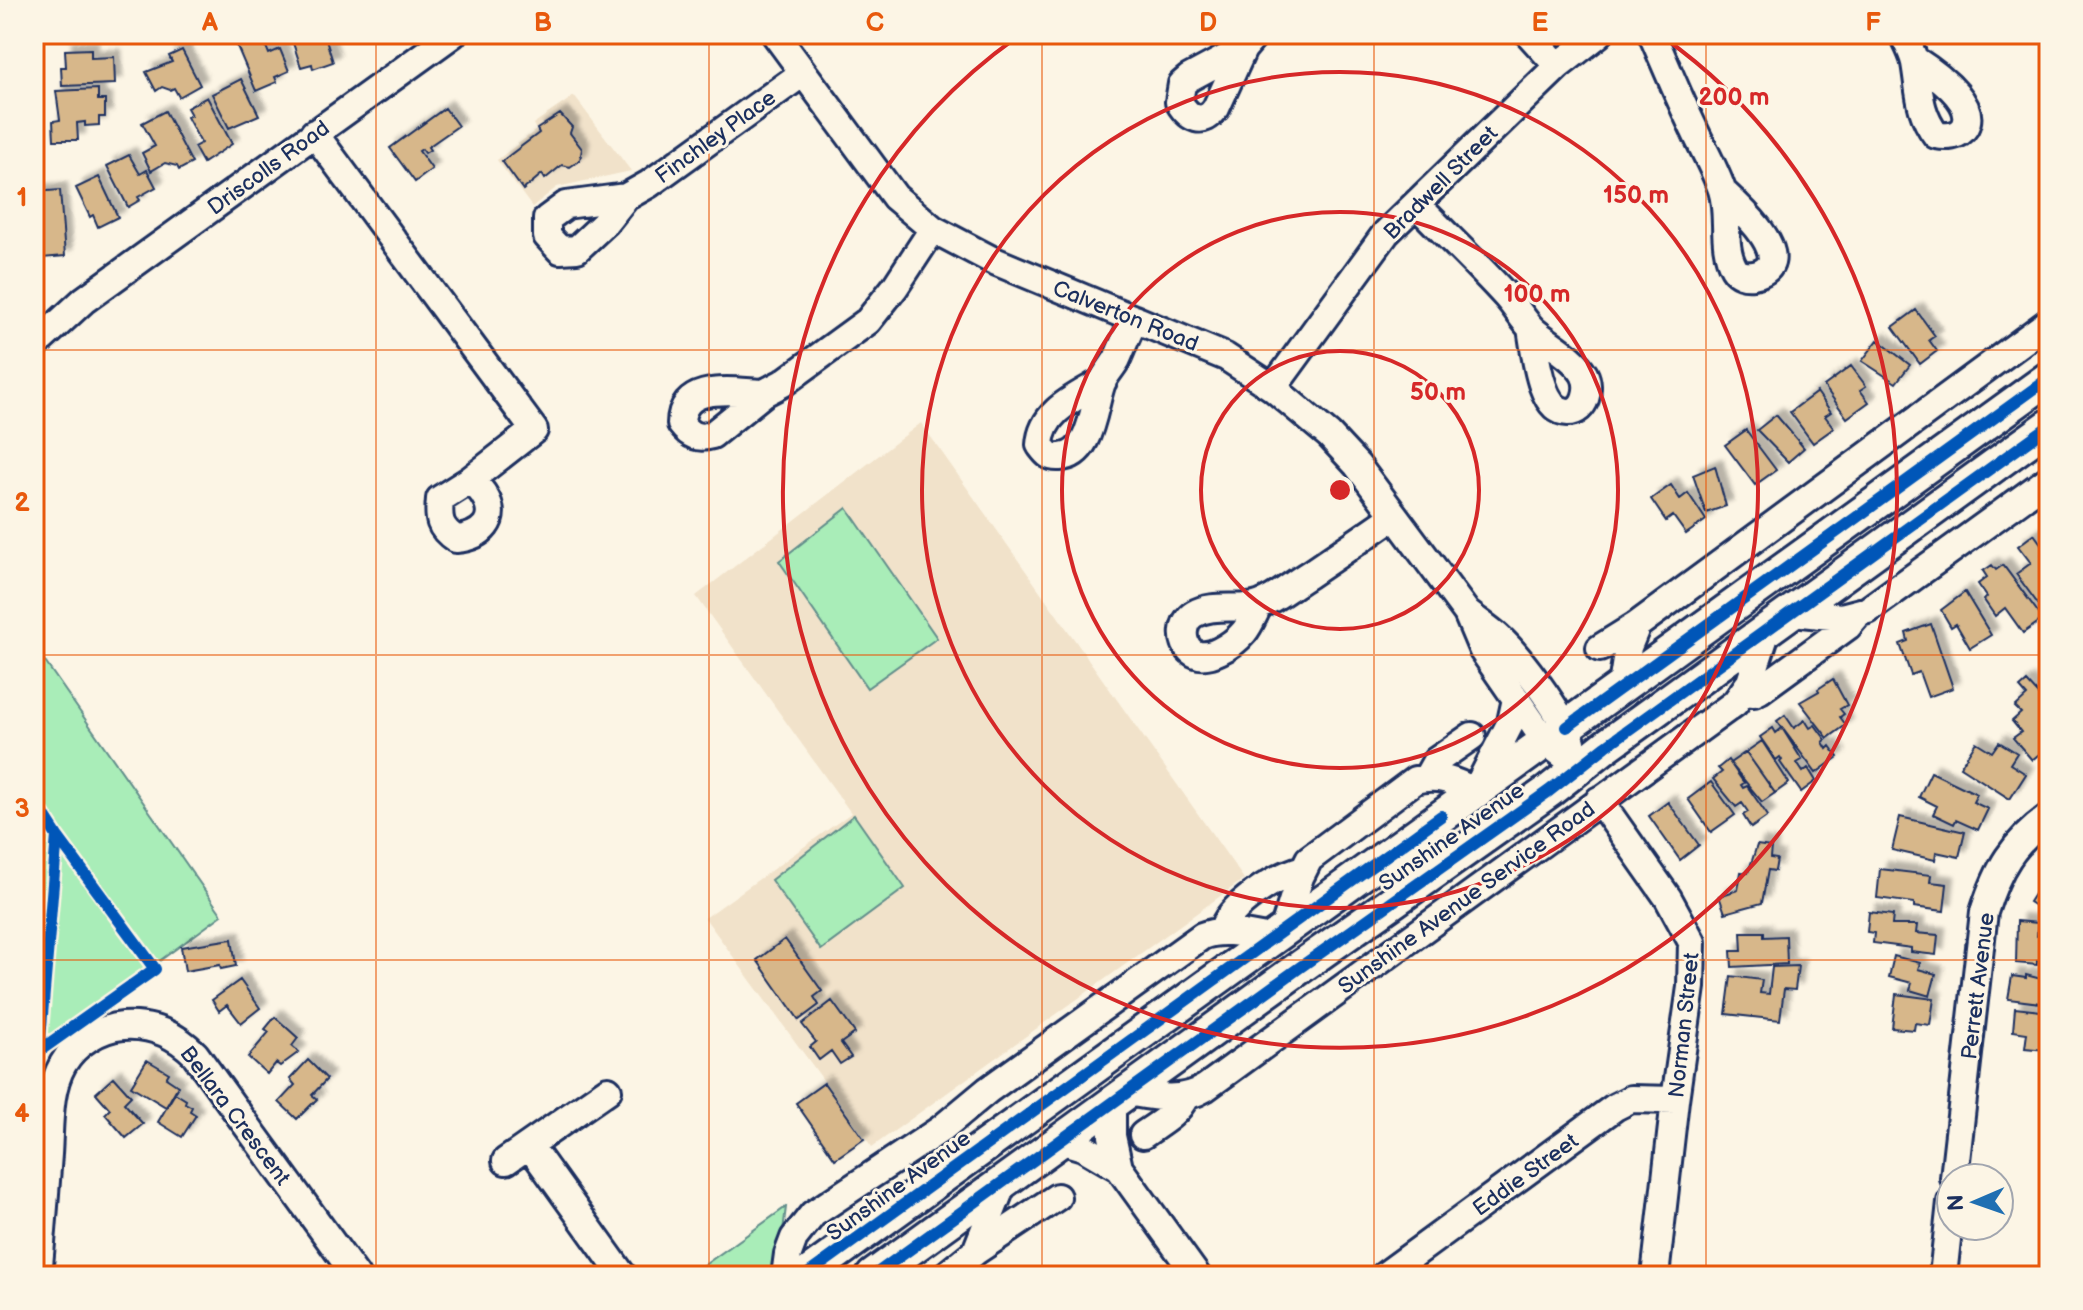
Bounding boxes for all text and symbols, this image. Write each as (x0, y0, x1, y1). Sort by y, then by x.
text: A (201, 8, 218, 39)
text: B (534, 8, 552, 39)
text: C (866, 8, 884, 39)
text: D (1199, 8, 1217, 39)
text: E (1532, 8, 1549, 39)
text: F (1865, 8, 1881, 39)
text: 200 m (1699, 83, 1769, 112)
street label: Finchley Place (650, 84, 781, 190)
street label: Driscolls Road (203, 115, 335, 221)
street label: Bradwell Street (1378, 120, 1504, 246)
text: 150 m (1603, 181, 1669, 210)
text: 1 (17, 183, 27, 214)
street label: Calverton Road (1049, 275, 1202, 358)
text: 100 m (1504, 280, 1570, 309)
text: 50 m (1410, 378, 1466, 407)
centre of rings (1326, 476, 1354, 504)
text: 2 (14, 488, 30, 519)
street label: Sunshine Avenue (1374, 777, 1530, 897)
text: 3 (14, 794, 30, 825)
street label: Sunshine Avenue Service Road (1333, 796, 1601, 1000)
street label: Perrett Avenue (1956, 911, 2001, 1061)
street label: Norman Street (1663, 951, 1706, 1099)
street label: Bellara Crescent (174, 1041, 296, 1191)
text: 4 (14, 1099, 30, 1130)
street label: Sunshine Avenue (822, 1125, 976, 1248)
street label: Eddie Street (1468, 1128, 1584, 1223)
north arrow (1935, 1162, 2015, 1242)
text: N (1943, 1194, 1970, 1211)

